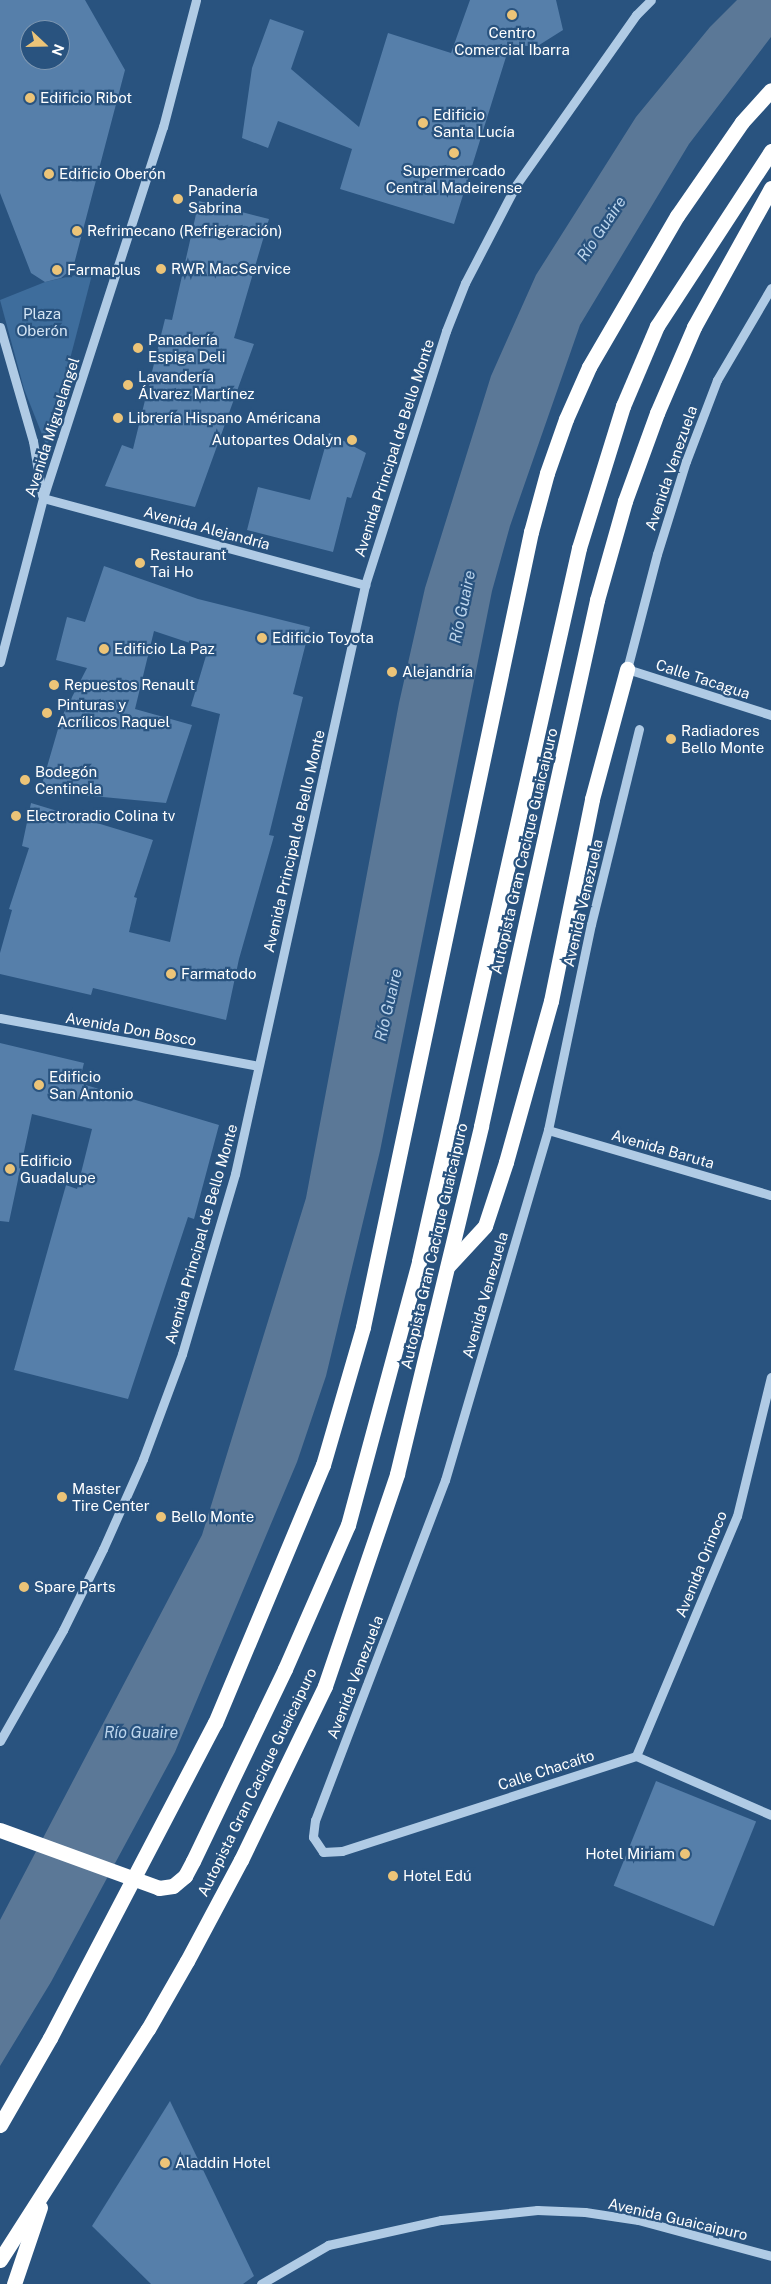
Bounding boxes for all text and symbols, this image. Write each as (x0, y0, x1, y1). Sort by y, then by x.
marker: Centro Comercial Ibarra (506, 9, 518, 21)
north arrow (20, 20, 70, 70)
place label: Centro Comercial Ibarra (454, 23, 570, 58)
text: N (49, 42, 68, 58)
place label: Edificio Ribot (40, 89, 132, 107)
marker: Edificio Ribot (24, 92, 36, 104)
place label: Edificio Santa Lucía (433, 105, 515, 140)
marker: Edificio Santa Lucía (417, 117, 429, 129)
marker: Supermercado Central Madeirense (448, 147, 460, 159)
place label: Supermercado Central Madeirense (386, 161, 522, 196)
place label: Edificio Oberón (59, 165, 166, 183)
marker: Edificio Oberón (43, 168, 55, 180)
place label: Panadería Sabrina (188, 181, 258, 216)
marker: Panadería Sabrina (172, 193, 184, 205)
water label: Río Guaire (573, 193, 631, 265)
place label: Refrimecano (Refrigeración) (87, 222, 282, 240)
marker: Refrimecano (Refrigeración) (71, 225, 83, 237)
place label: RWR MacService (171, 260, 291, 278)
place label: Farmaplus (67, 261, 141, 279)
marker: RWR MacService (155, 263, 167, 275)
marker: Farmaplus (51, 264, 63, 276)
park label: Plaza Oberón (16, 304, 68, 339)
place label: Panadería Espiga Deli (148, 330, 226, 365)
street label: Avenida Principal de Bello Monte (350, 337, 438, 559)
marker: Panadería Espiga Deli (132, 342, 144, 354)
street label: Avenida Miguelangel (21, 355, 83, 499)
place label: Lavandería Álvarez Martínez (138, 367, 254, 402)
marker: Lavandería Álvarez Martínez (122, 379, 134, 391)
street label: Avenida Venezuela (641, 403, 701, 533)
place label: Librería Hispano Américana (128, 409, 321, 427)
marker: Librería Hispano Américana (112, 412, 124, 424)
place label: Autopartes Odalyn (211, 431, 342, 449)
marker: Autopartes Odalyn (346, 434, 358, 446)
street label: Avenida Alejandría (142, 502, 272, 554)
place label: Restaurant Tai Ho (150, 545, 227, 580)
marker: Restaurant Tai Ho (134, 557, 146, 569)
water label: Río Guaire (446, 569, 480, 645)
place label: Edificio Toyota (272, 629, 374, 647)
marker: Edificio Toyota (256, 632, 268, 644)
place label: Edificio La Paz (114, 640, 215, 658)
marker: Edificio La Paz (98, 643, 110, 655)
street label: Calle Tacagua (654, 655, 752, 703)
place label: Alejandría (402, 663, 473, 681)
marker: Alejandría (386, 666, 398, 678)
place label: Repuestos Renault (64, 676, 195, 694)
marker: Repuestos Renault (48, 679, 60, 691)
place label: Pinturas y Acrílicos Raquel (57, 695, 170, 730)
marker: Pinturas y Acrílicos Raquel (41, 707, 53, 719)
place label: Radiadores Bello Monte (681, 721, 764, 756)
street label: Autopista Gran Cacique Guaicaipuro (487, 726, 561, 976)
street label: Avenida Principal de Bello Monte (260, 728, 328, 954)
marker: Radiadores Bello Monte (665, 733, 677, 745)
place label: Bodegón Centinela (35, 762, 102, 797)
marker: Bodegón Centinela (19, 774, 31, 786)
place label: Electroradio Colina tv (26, 807, 175, 825)
marker: Electroradio Colina tv (10, 810, 22, 822)
street label: Avenida Venezuela (560, 837, 606, 969)
place label: Farmatodo (181, 965, 256, 983)
water label: Río Guaire (371, 967, 407, 1043)
marker: Farmatodo (165, 968, 177, 980)
street label: Avenida Don Bosco (64, 1009, 198, 1049)
place label: Edificio San Antonio (49, 1067, 134, 1102)
marker: Edificio San Antonio (33, 1079, 45, 1091)
street label: Autopista Gran Cacique Guaicaipuro (397, 1121, 471, 1371)
street label: Avenida Principal de Bello Monte (161, 1122, 241, 1346)
street label: Avenida Baruta (610, 1126, 716, 1172)
place label: Edificio Guadalupe (20, 1151, 96, 1186)
marker: Edificio Guadalupe (4, 1163, 16, 1175)
street label: Avenida Venezuela (458, 1230, 512, 1360)
place label: Master Tire Center (72, 1479, 150, 1514)
marker: Master Tire Center (56, 1491, 68, 1503)
place label: Bello Monte (171, 1508, 254, 1526)
street label: Avenida Orinoco (671, 1508, 731, 1620)
marker: Bello Monte (155, 1511, 167, 1523)
place label: Spare Parts (34, 1578, 116, 1596)
marker: Spare Parts (18, 1581, 30, 1593)
street label: Avenida Venezuela (323, 1613, 387, 1741)
street label: Autopista Gran Cacique Guaicaipuro (194, 1665, 320, 1899)
water label: Río Guaire (104, 1723, 178, 1743)
street label: Calle Chacaíto (495, 1746, 597, 1794)
place label: Hotel Miriam (585, 1845, 675, 1863)
marker: Hotel Miriam (679, 1848, 691, 1860)
place label: Hotel Edú (403, 1867, 472, 1885)
marker: Hotel Edú (387, 1870, 399, 1882)
place label: Aladdin Hotel (175, 2154, 271, 2172)
marker: Aladdin Hotel (159, 2157, 171, 2169)
street label: Avenida Guaicaipuro (606, 2194, 750, 2244)

